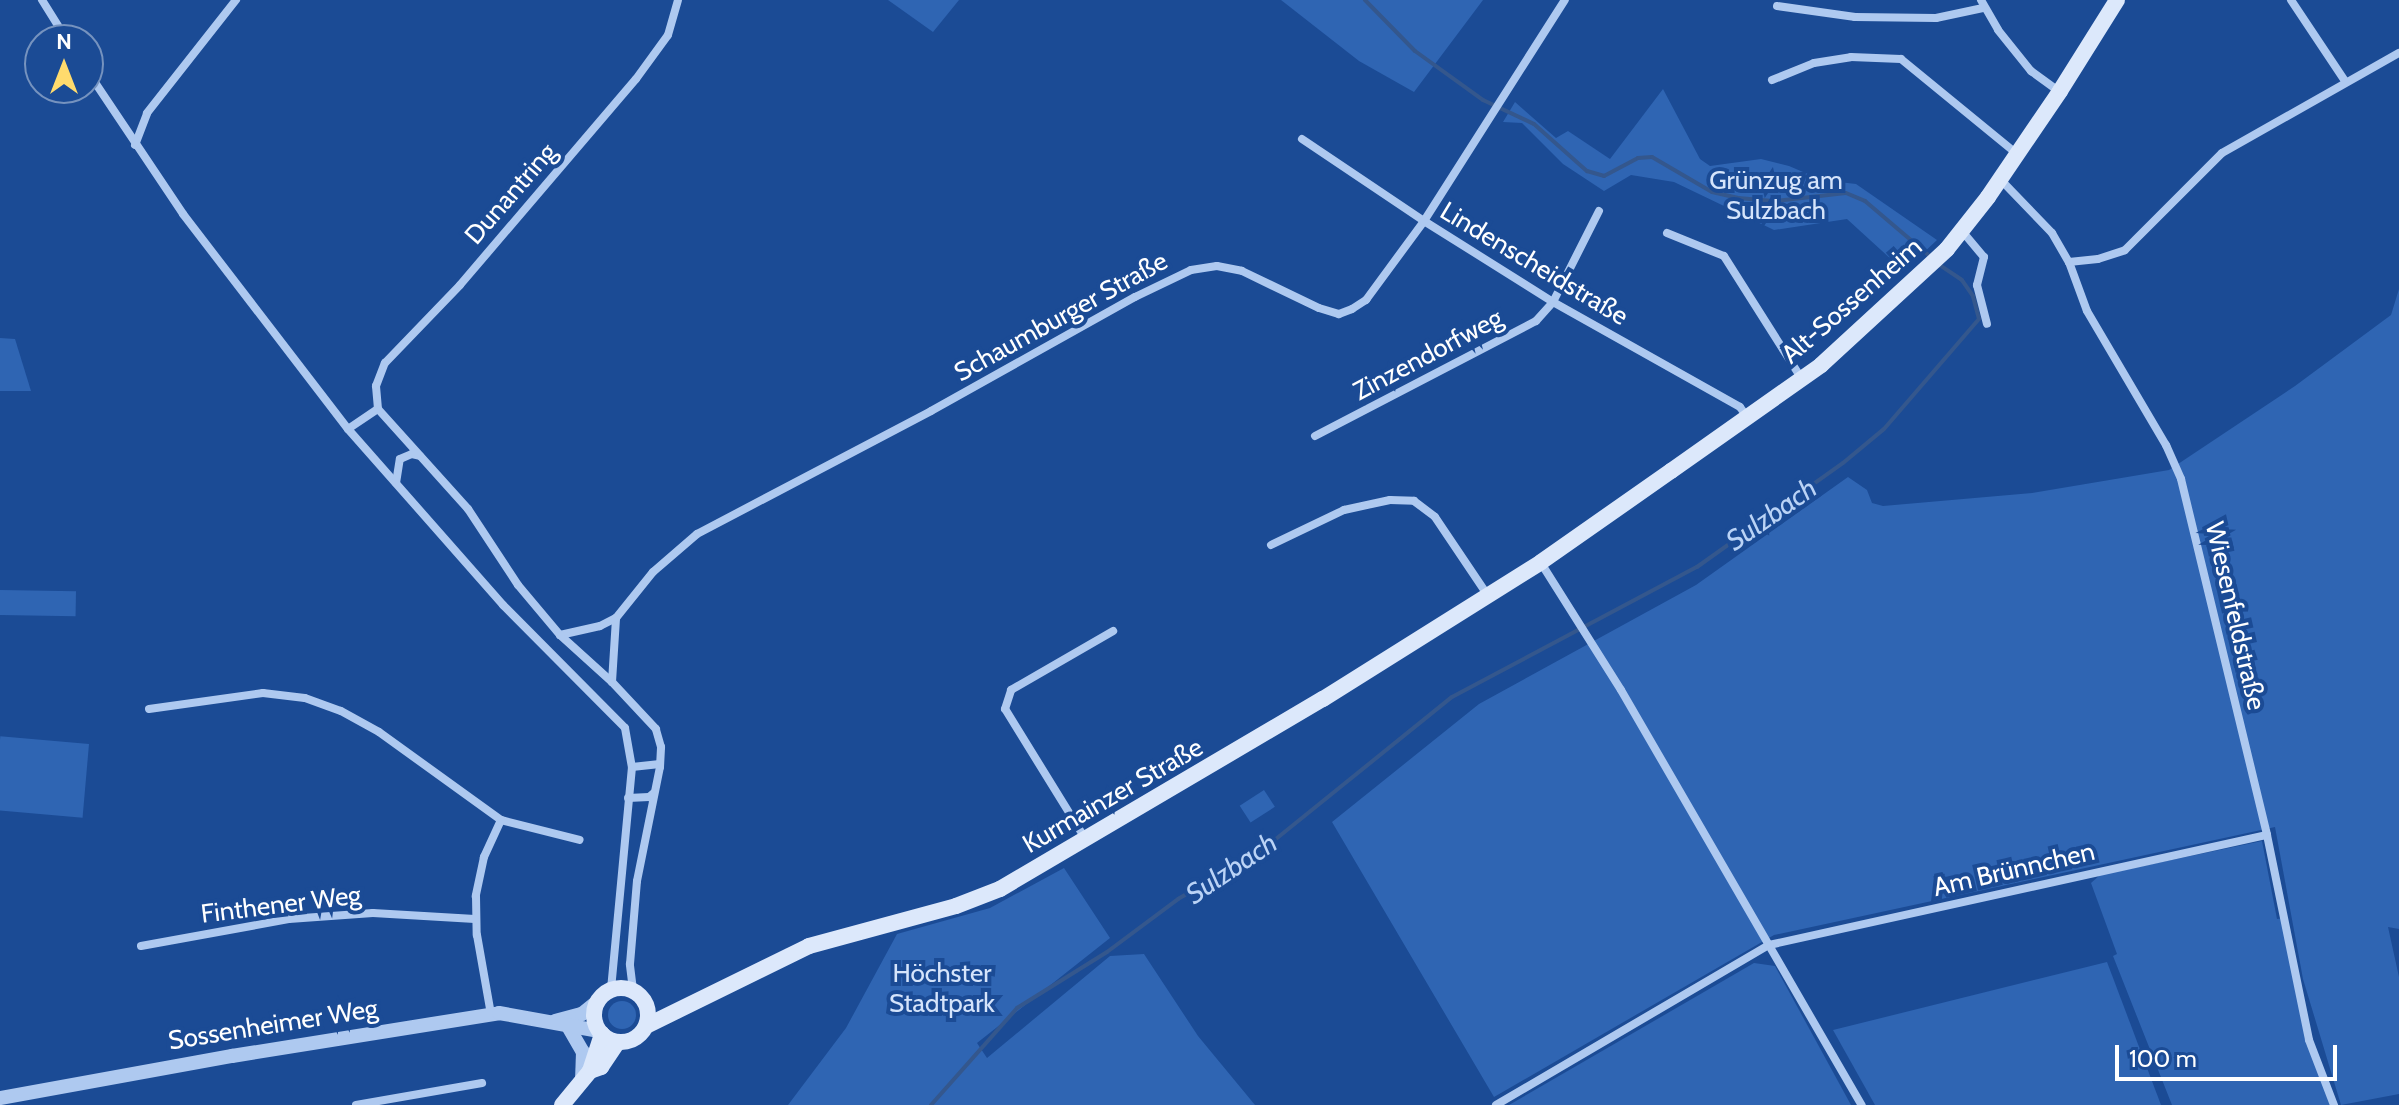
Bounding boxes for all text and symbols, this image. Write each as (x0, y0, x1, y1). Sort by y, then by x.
north arrow (24, 24, 104, 104)
text: N (56, 28, 72, 55)
street label: Dunantring (459, 137, 563, 251)
park label: Grünzug am Sulzbach (1709, 165, 1843, 226)
street label: Lindenscheidstraße (1434, 196, 1634, 332)
street label: Alt-Sossenheim (1775, 232, 1929, 370)
street label: Schaumburger Straße (949, 245, 1173, 389)
street label: Zinzendorfweg (1348, 303, 1508, 407)
water label: Sulzbach (1719, 471, 1823, 557)
street label: Wiesenfeldstraße (2198, 519, 2272, 713)
street label: Kurmainzer Straße (1017, 732, 1209, 860)
water label: Sulzbach (1179, 825, 1283, 911)
street label: Am Brünnchen (1930, 836, 2098, 904)
street label: Finthener Weg (199, 880, 363, 930)
park label: Höchster Stadtpark (889, 958, 995, 1020)
street label: Sossenheimer Weg (166, 993, 380, 1057)
scale bar (2119, 1029, 2341, 1079)
text: 100 m (2129, 1044, 2197, 1073)

